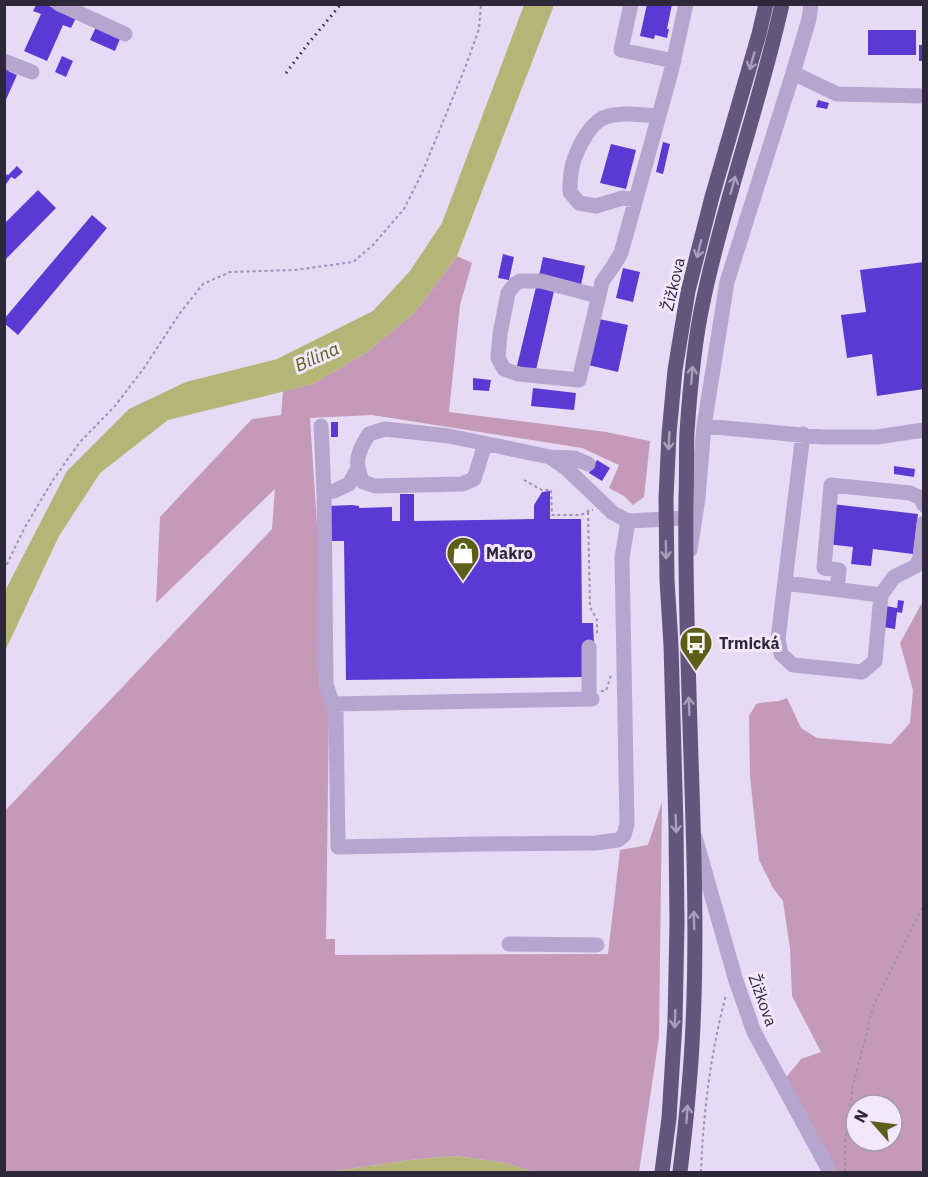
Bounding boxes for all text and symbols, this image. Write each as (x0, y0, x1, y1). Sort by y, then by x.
one-way arrow (746, 51, 757, 70)
one-way arrow (728, 176, 739, 195)
one-way arrow (693, 239, 705, 258)
street label: Žižkova (657, 255, 689, 313)
water label: Bílina (291, 337, 343, 376)
one-way arrow (687, 366, 698, 386)
one-way arrow (663, 431, 674, 451)
shop icon: Makro (445, 535, 481, 582)
one-way arrow (661, 539, 672, 559)
place label: Makro (486, 543, 533, 563)
bus stop icon: Trmická (678, 625, 714, 672)
place label: Trmická (719, 633, 780, 653)
one-way arrow (683, 697, 695, 717)
one-way arrow (670, 814, 682, 834)
one-way arrow (688, 910, 700, 930)
street label: Žižkova (744, 971, 782, 1029)
one-way arrow (669, 1009, 681, 1029)
north arrow (844, 1093, 904, 1153)
one-way arrow (681, 1105, 692, 1125)
text: N (849, 1106, 872, 1126)

